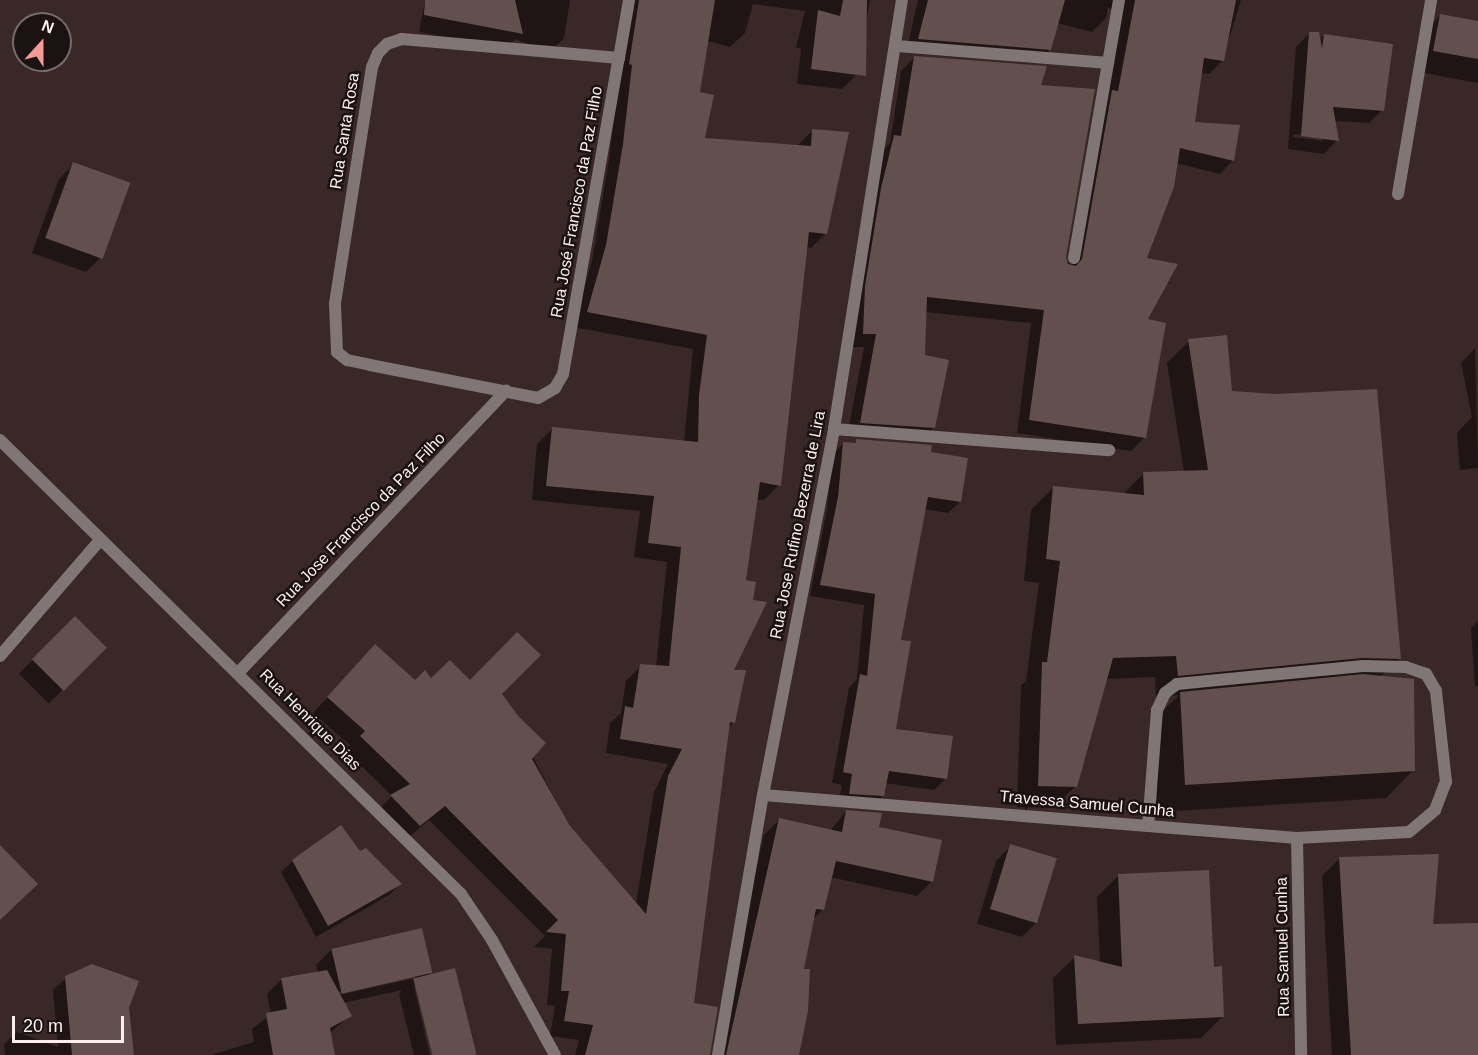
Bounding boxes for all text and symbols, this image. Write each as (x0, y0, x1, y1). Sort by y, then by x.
north arrow (12, 12, 72, 72)
text: N (39, 17, 56, 37)
street label: Rua Santa Rosa (326, 72, 364, 190)
street label: Rua José Francisco da Paz Filho (547, 85, 607, 319)
street label: Rua Jose Rufino Bezerra de Lira (766, 409, 830, 641)
street label: Rua Jose Francisco da Paz Filho (273, 429, 449, 611)
street label: Rua Henrique Dias (255, 665, 365, 775)
street label: Travessa Samuel Cunha (999, 787, 1175, 821)
street label: Rua Samuel Cunha (1272, 877, 1294, 1017)
scale bar (15, 1004, 128, 1042)
text: 20 m (23, 1016, 63, 1036)

